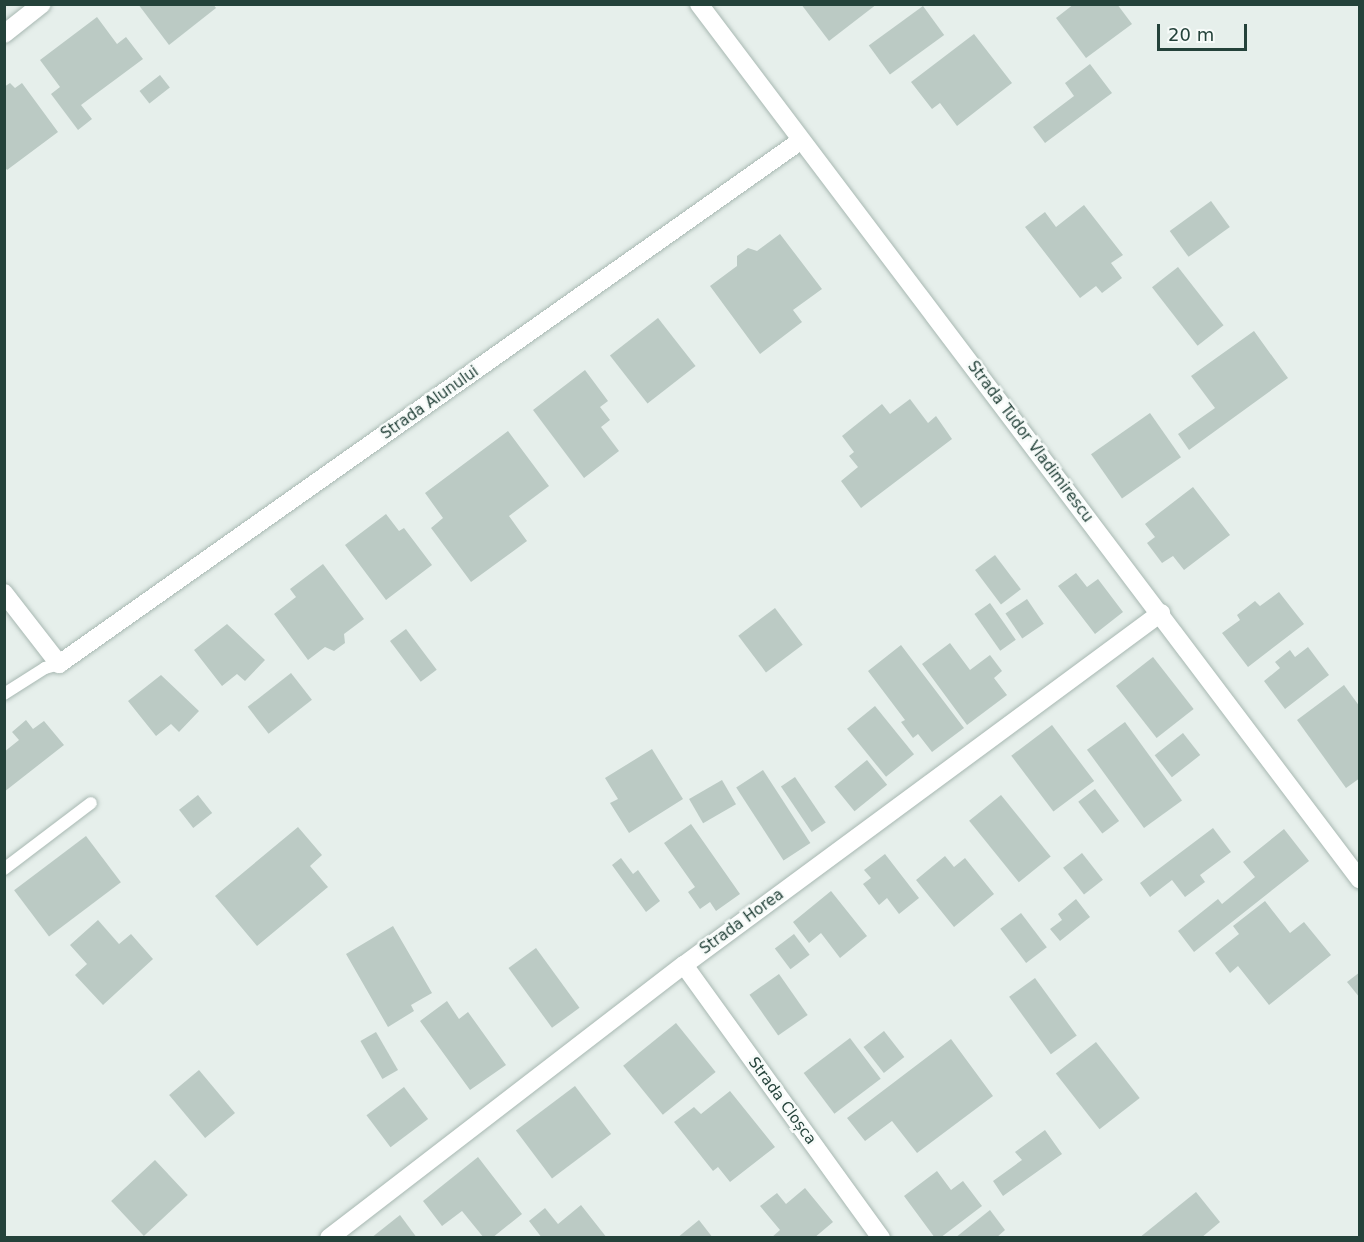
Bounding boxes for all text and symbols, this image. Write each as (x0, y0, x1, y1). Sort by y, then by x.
scale bar (1160, 12, 1250, 50)
text: 20 m (1168, 24, 1214, 45)
street label: Strada Tudor Vladimirescu (964, 358, 1096, 526)
street label: Strada Alunului (378, 363, 482, 443)
street label: Strada Horea (697, 886, 787, 958)
street label: Strada Cloșca (744, 1054, 820, 1148)

